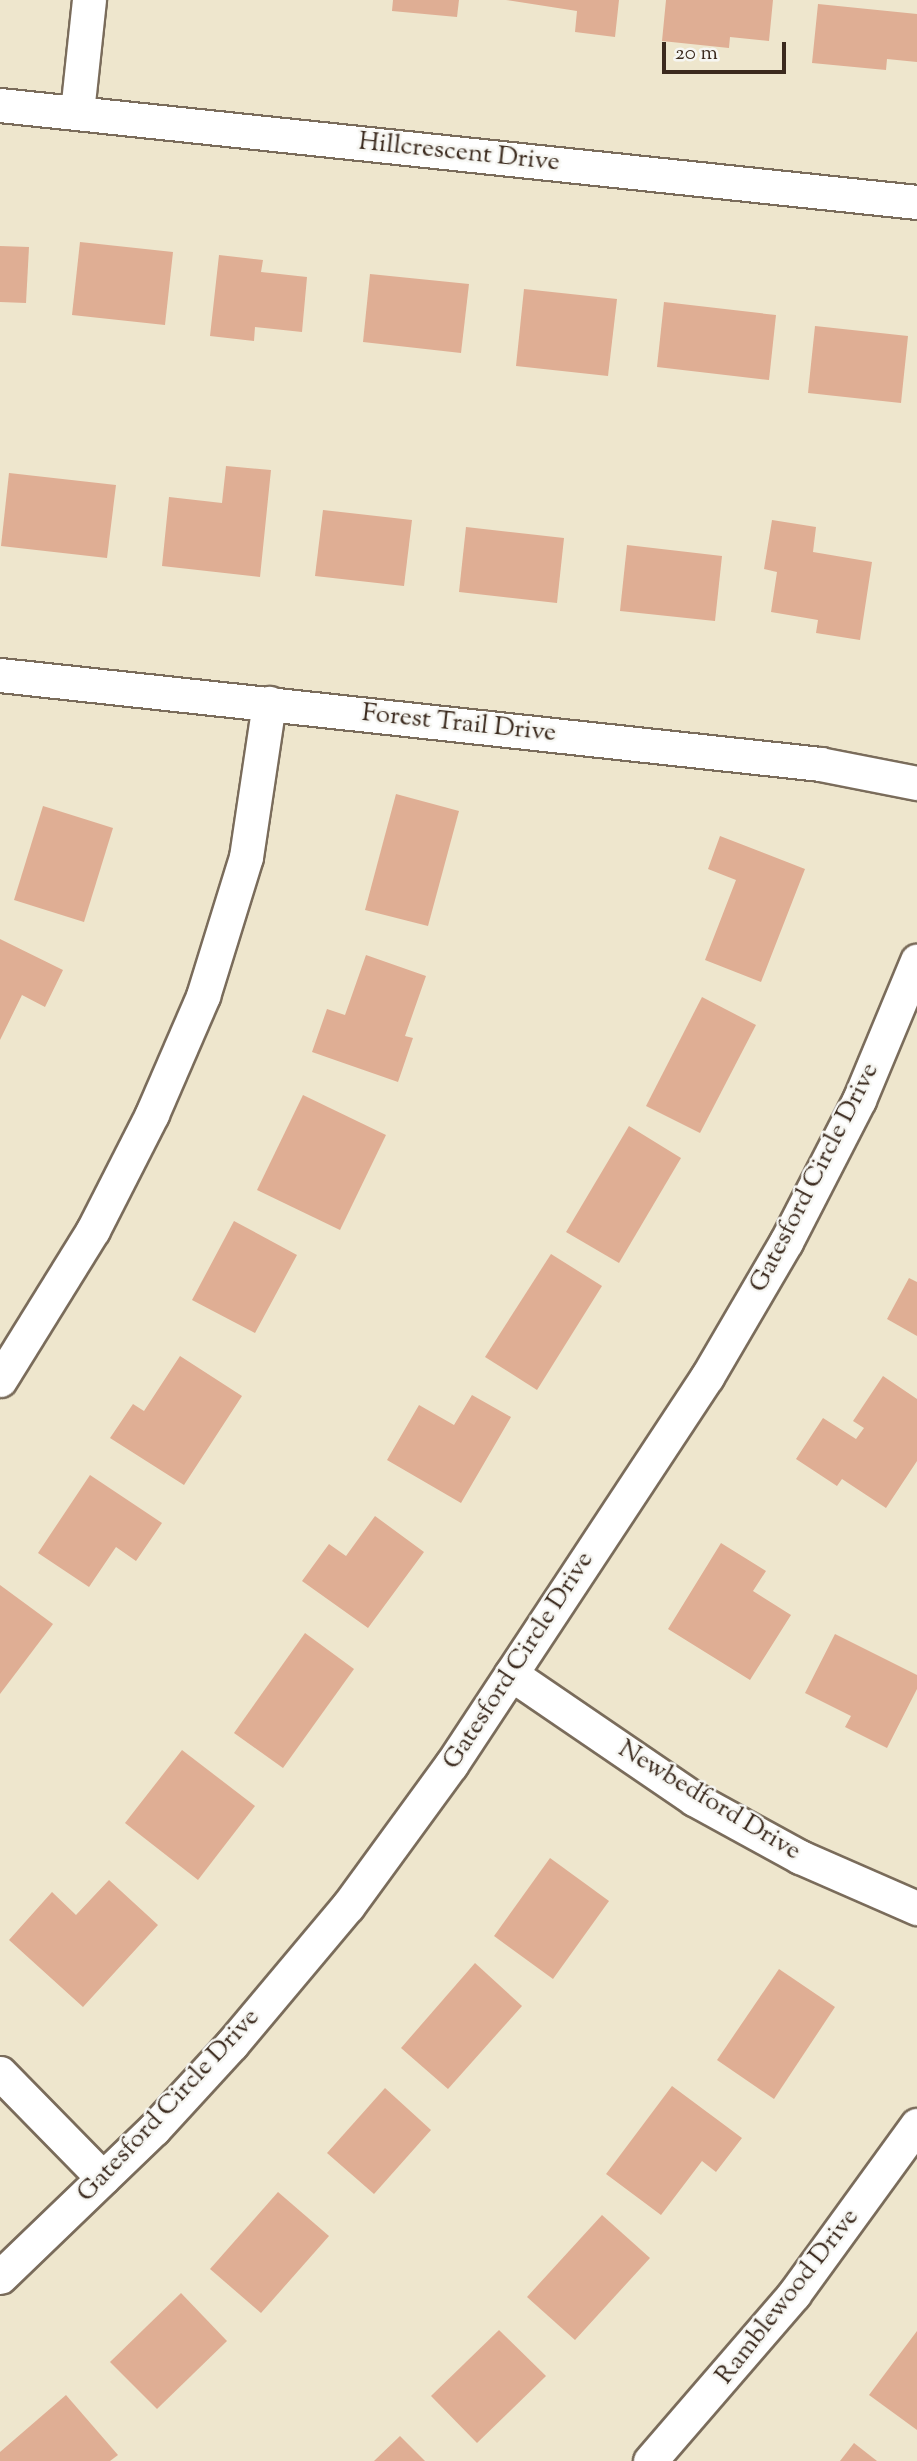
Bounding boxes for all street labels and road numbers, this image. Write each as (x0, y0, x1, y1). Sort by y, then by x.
street label: Hillcrescent Drive (357, 127, 561, 179)
street label: Forest Trail Drive (360, 698, 558, 750)
street label: Gatesford Circle Drive (744, 1058, 886, 1298)
street label: Gatesford Circle Drive (437, 1546, 601, 1776)
street label: Newbedford Drive (612, 1734, 806, 1868)
street label: Gatesford Circle Drive (71, 2003, 267, 2209)
street label: Ramblewood Drive (710, 2203, 866, 2391)

